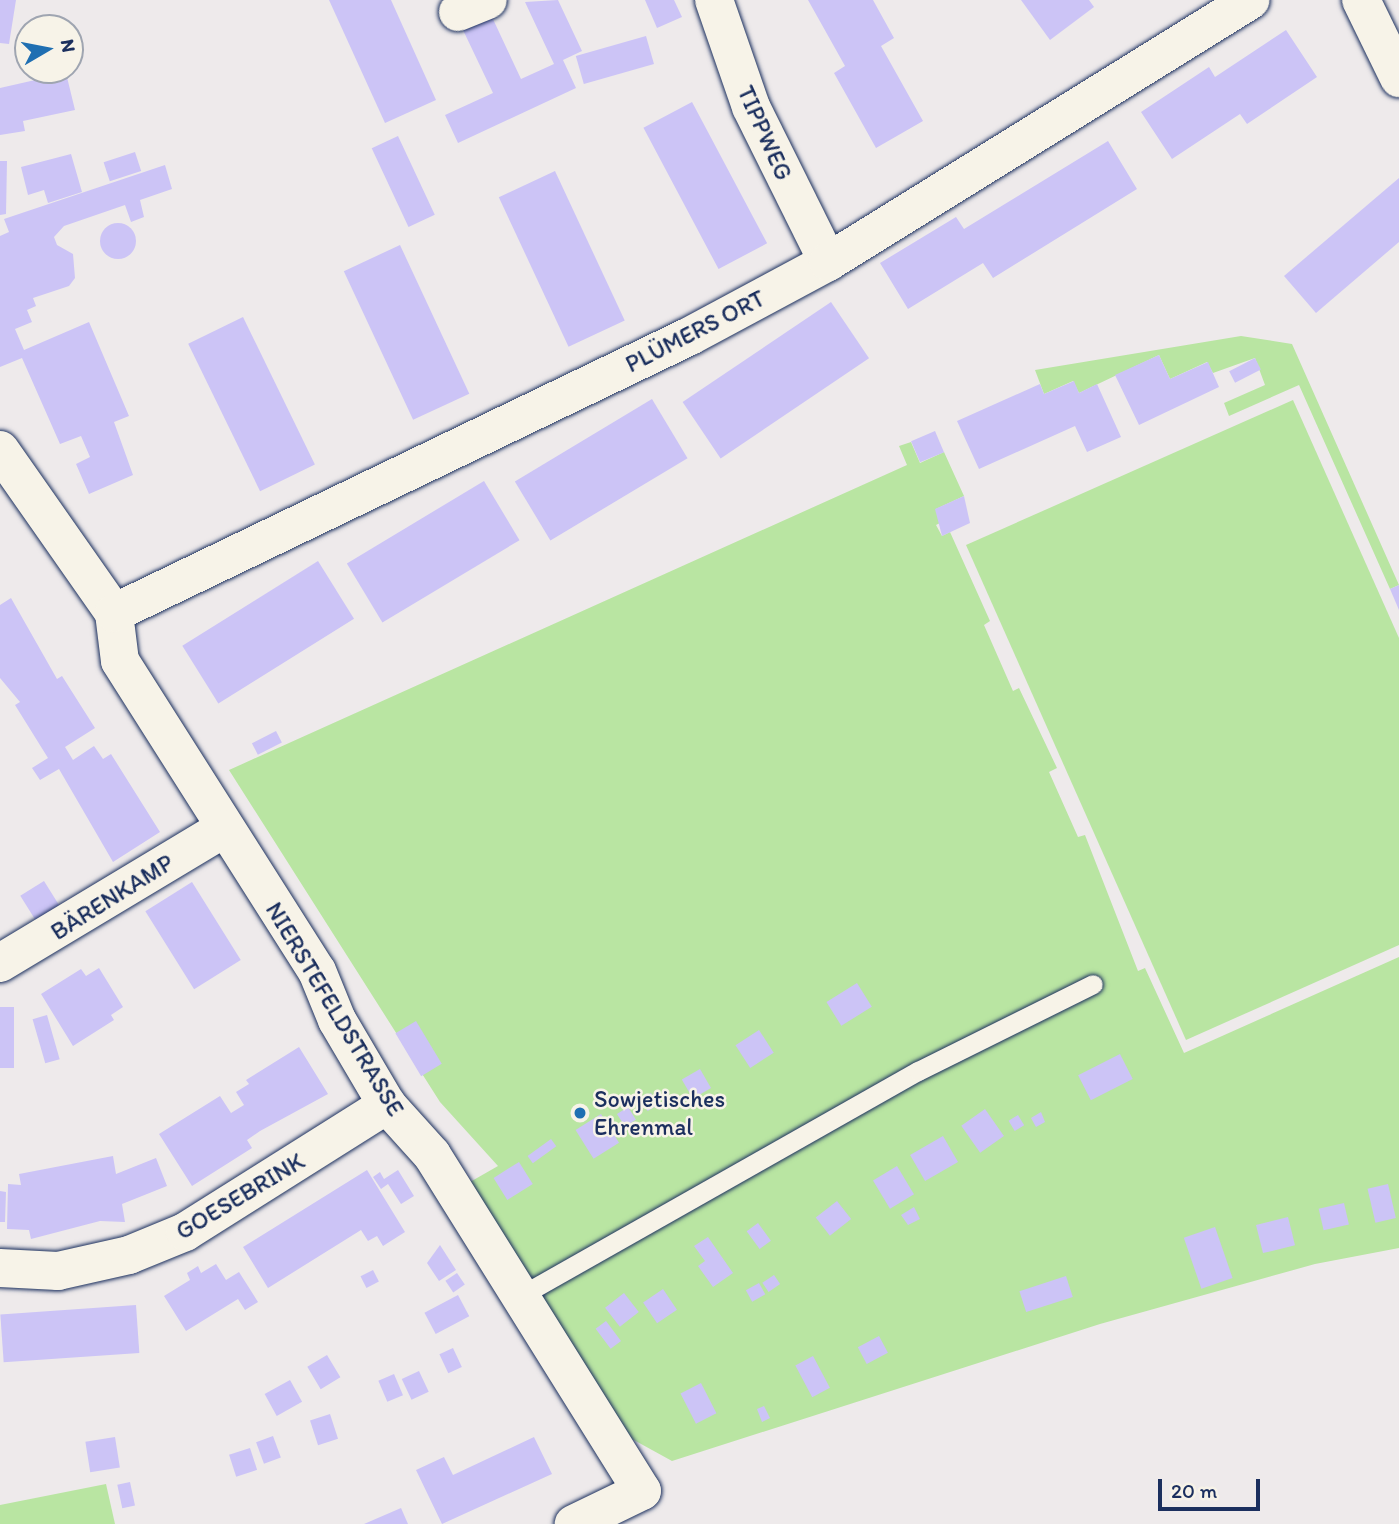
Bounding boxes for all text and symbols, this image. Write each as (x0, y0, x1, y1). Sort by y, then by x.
north arrow (14, 14, 84, 84)
text: N (56, 37, 81, 54)
street label: TIPPWEG (731, 81, 799, 185)
street label: PLÜMERS ORT (621, 284, 769, 378)
street label: BÄRENKAMP (45, 848, 179, 946)
street label: NIERSTEFELDSTRASSE (260, 897, 410, 1121)
place label: Sowjetisches Ehrenmal (594, 1085, 725, 1141)
marker: Sowjetisches Ehrenmal (572, 1105, 588, 1121)
street label: GOESEBRINK (170, 1146, 310, 1246)
scale bar (1161, 1464, 1262, 1508)
text: 20 m (1171, 1478, 1217, 1503)

